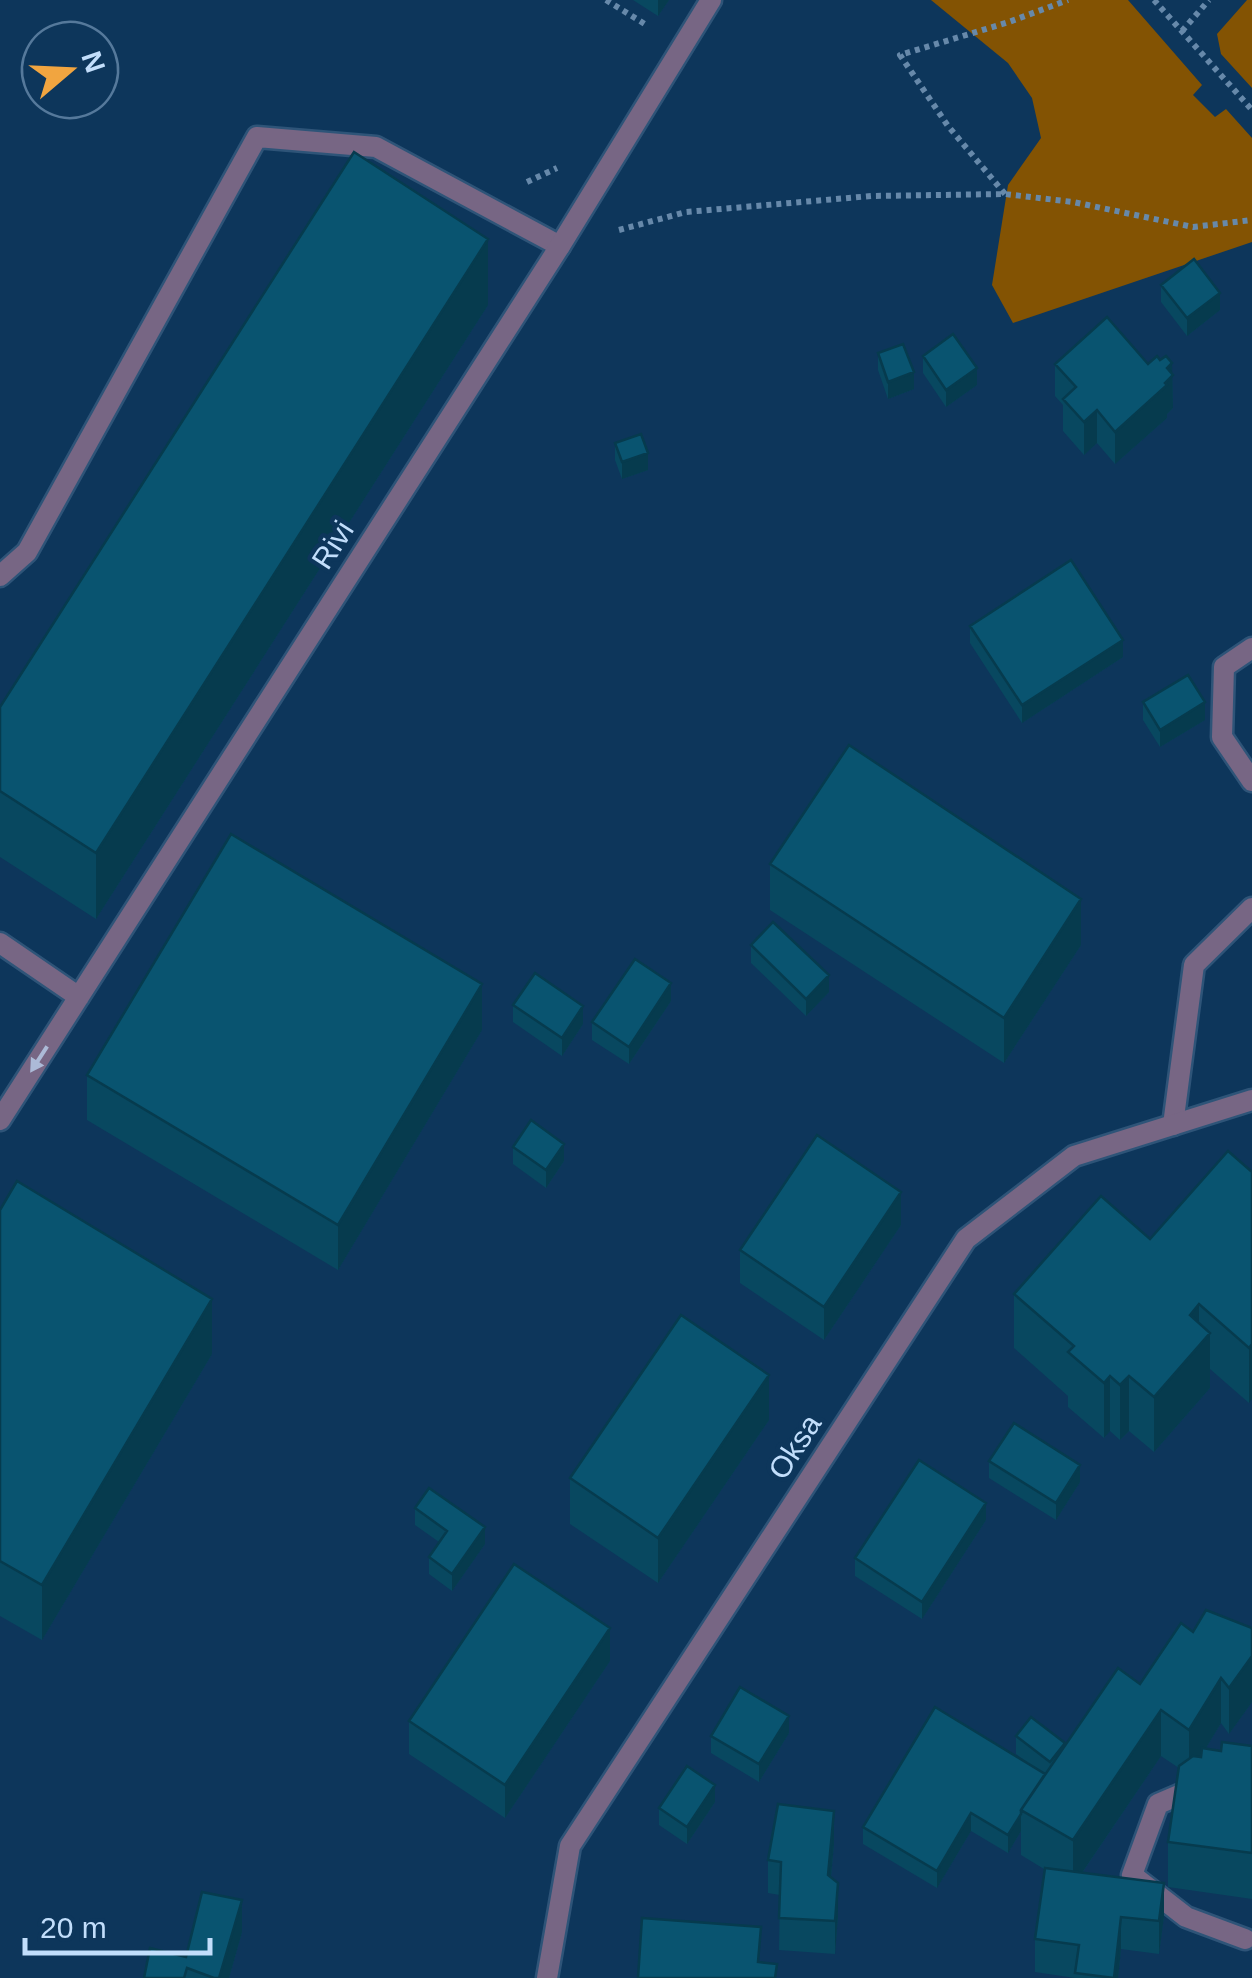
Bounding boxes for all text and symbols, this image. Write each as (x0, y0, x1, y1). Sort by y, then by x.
north arrow (20, 20, 120, 120)
text: N (75, 47, 111, 77)
street label: Rivi (305, 515, 360, 575)
one-way arrow (31, 1045, 49, 1072)
street label: Oksa (762, 1408, 828, 1485)
scale bar (25, 1893, 210, 1955)
text: 20 m (40, 1911, 107, 1944)

